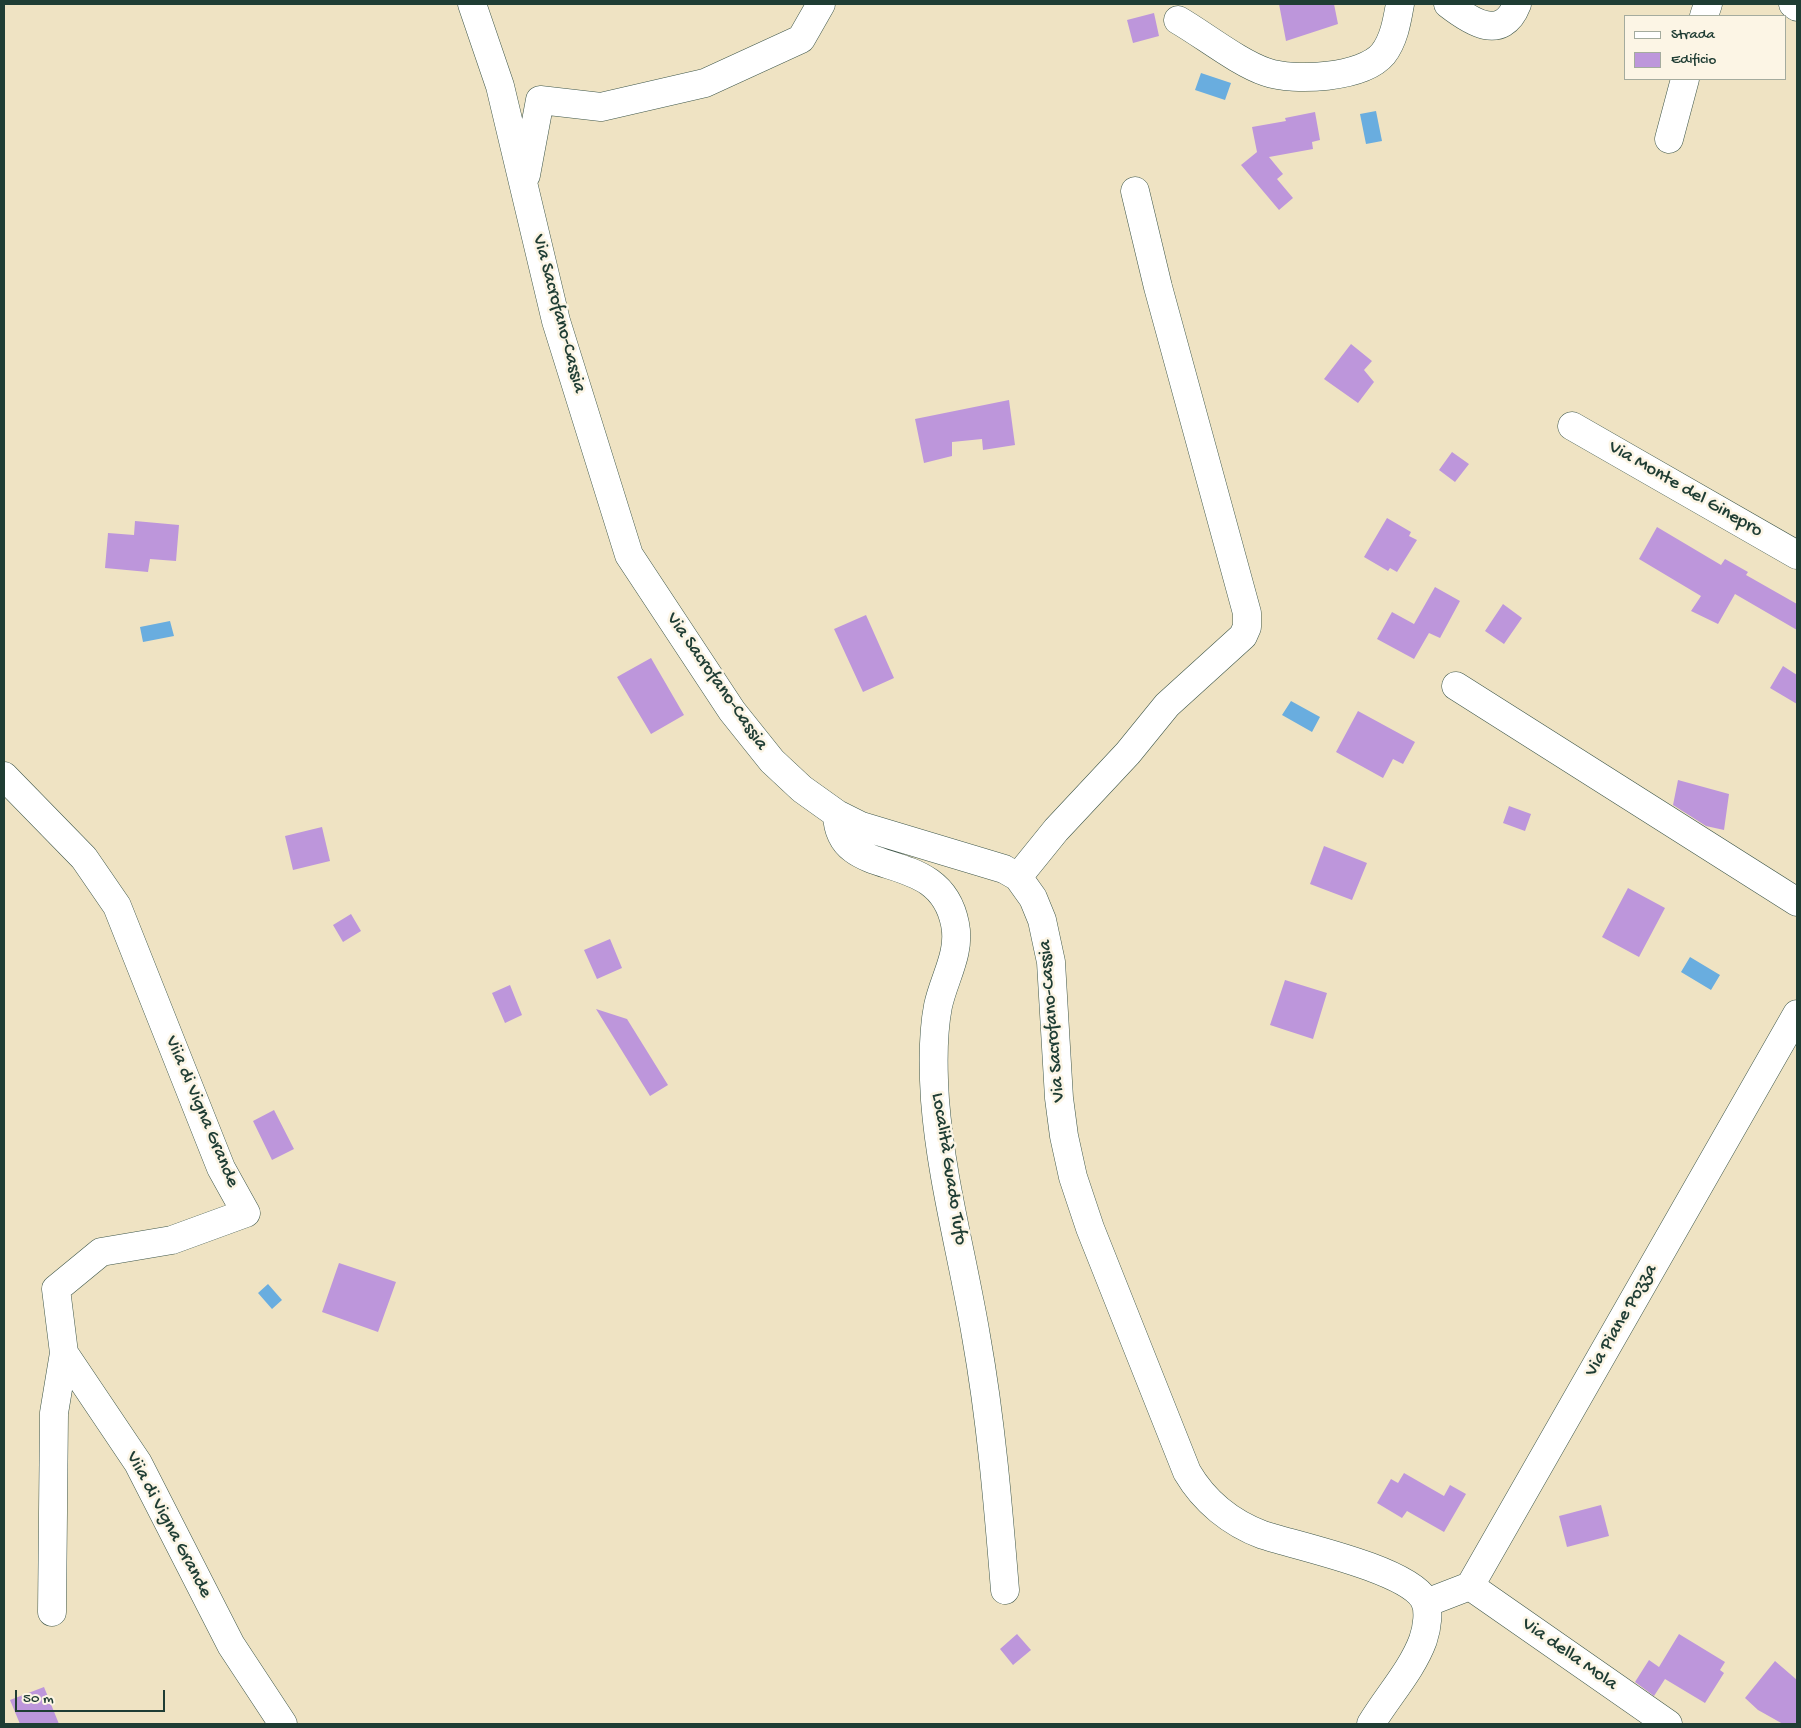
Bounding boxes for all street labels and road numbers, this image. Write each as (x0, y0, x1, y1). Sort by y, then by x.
street label: Via Sacrofano-Cassia (526, 232, 590, 396)
street label: Via Monte del Ginepro (1604, 437, 1766, 543)
street label: Via Sacrofano-Cassia (660, 609, 772, 755)
street label: Via Sacrofano-Cassia (1035, 939, 1071, 1103)
street label: Viia di Vigna Grande (159, 1033, 243, 1191)
street label: Località Guado Tufo (925, 1091, 971, 1247)
street label: Via Piane Pozza (1581, 1261, 1663, 1381)
street label: Viia di Vigna Grande (120, 1448, 216, 1602)
street label: Via della Mola (1517, 1614, 1621, 1696)

